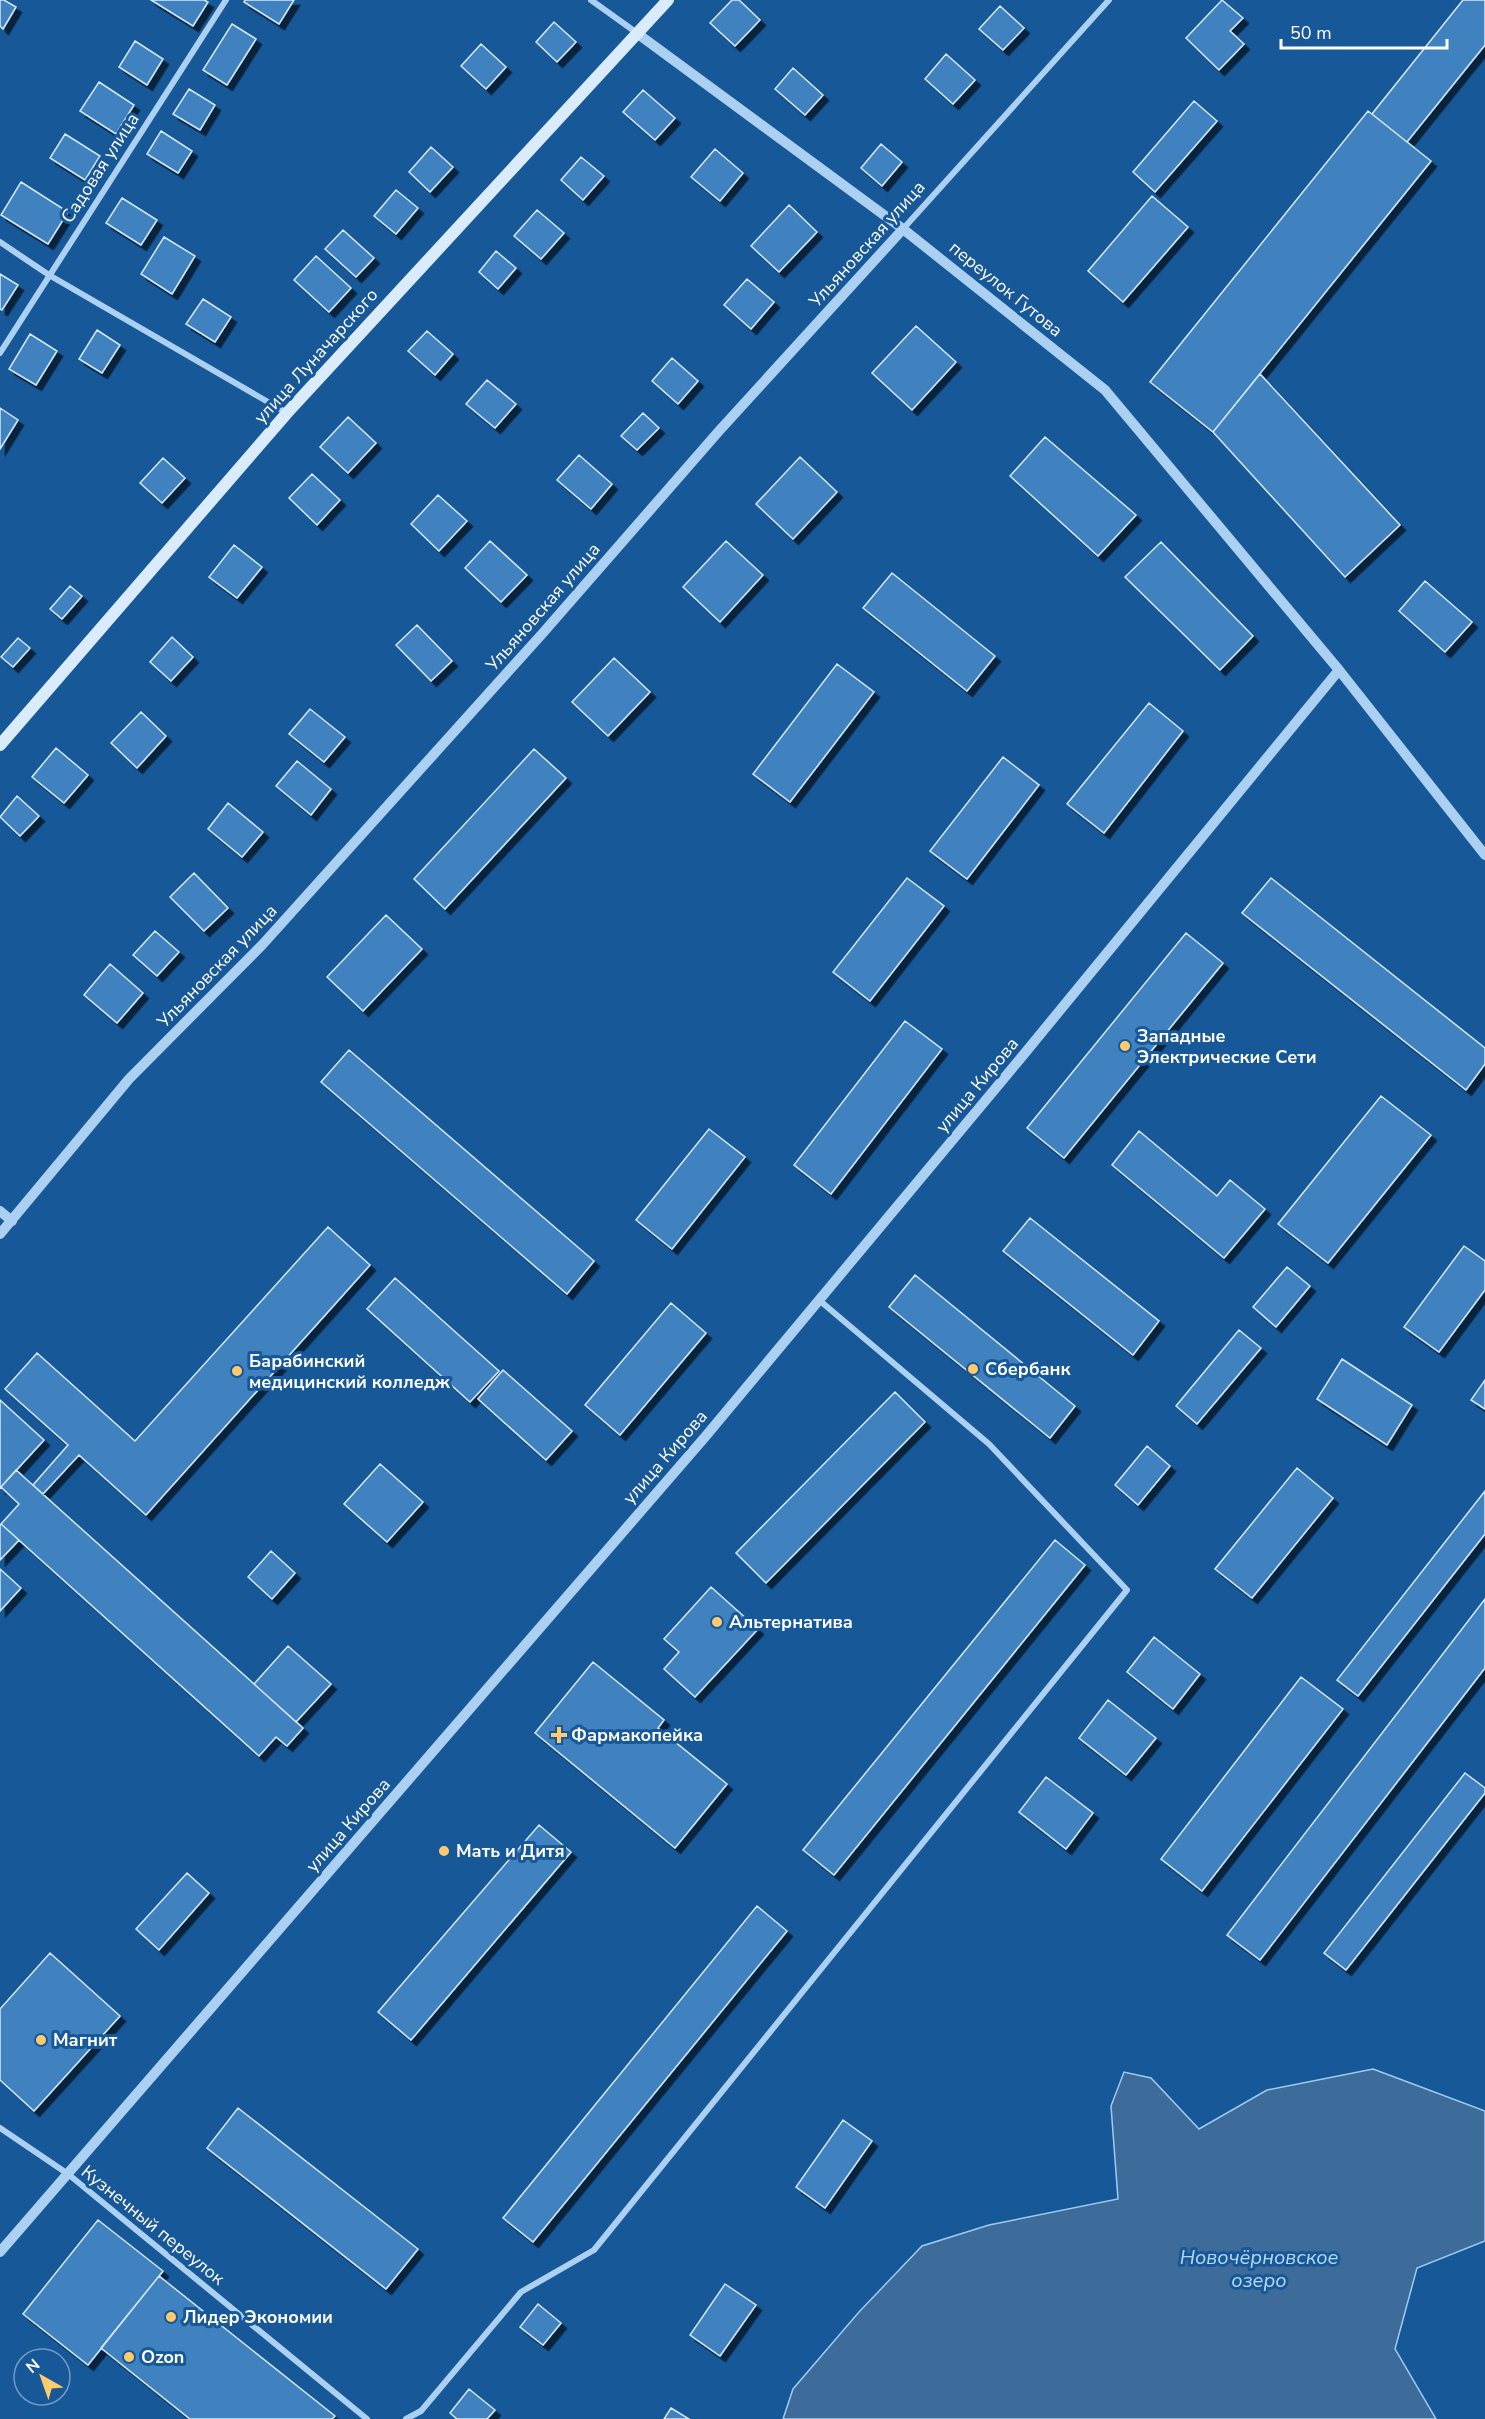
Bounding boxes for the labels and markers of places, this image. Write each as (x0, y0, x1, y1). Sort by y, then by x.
place label: Западные Электрические Сети (1137, 1024, 1317, 1069)
marker: Западные Электрические Сети (1118, 1039, 1132, 1053)
place label: Барабинский медицинский колледж (249, 1349, 450, 1394)
place label: Сбербанк (985, 1357, 1072, 1381)
marker: Сбербанк (966, 1362, 980, 1376)
marker: Барабинский медицинский колледж (230, 1364, 244, 1378)
place label: Альтернатива (729, 1610, 853, 1634)
marker: Альтернатива (710, 1615, 724, 1629)
place label: Фармакопейка (571, 1723, 703, 1747)
marker: Фармакопейка (552, 1728, 566, 1742)
place label: Мать и Дитя (456, 1839, 565, 1863)
marker: Мать и Дитя (437, 1844, 451, 1858)
place label: Магнит (53, 2028, 118, 2052)
marker: Магнит (34, 2033, 48, 2047)
place label: Лидер Экономии (183, 2305, 333, 2329)
marker: Лидер Экономии (164, 2310, 178, 2324)
place label: Ozon (141, 2345, 184, 2369)
marker: Ozon (122, 2350, 136, 2364)

